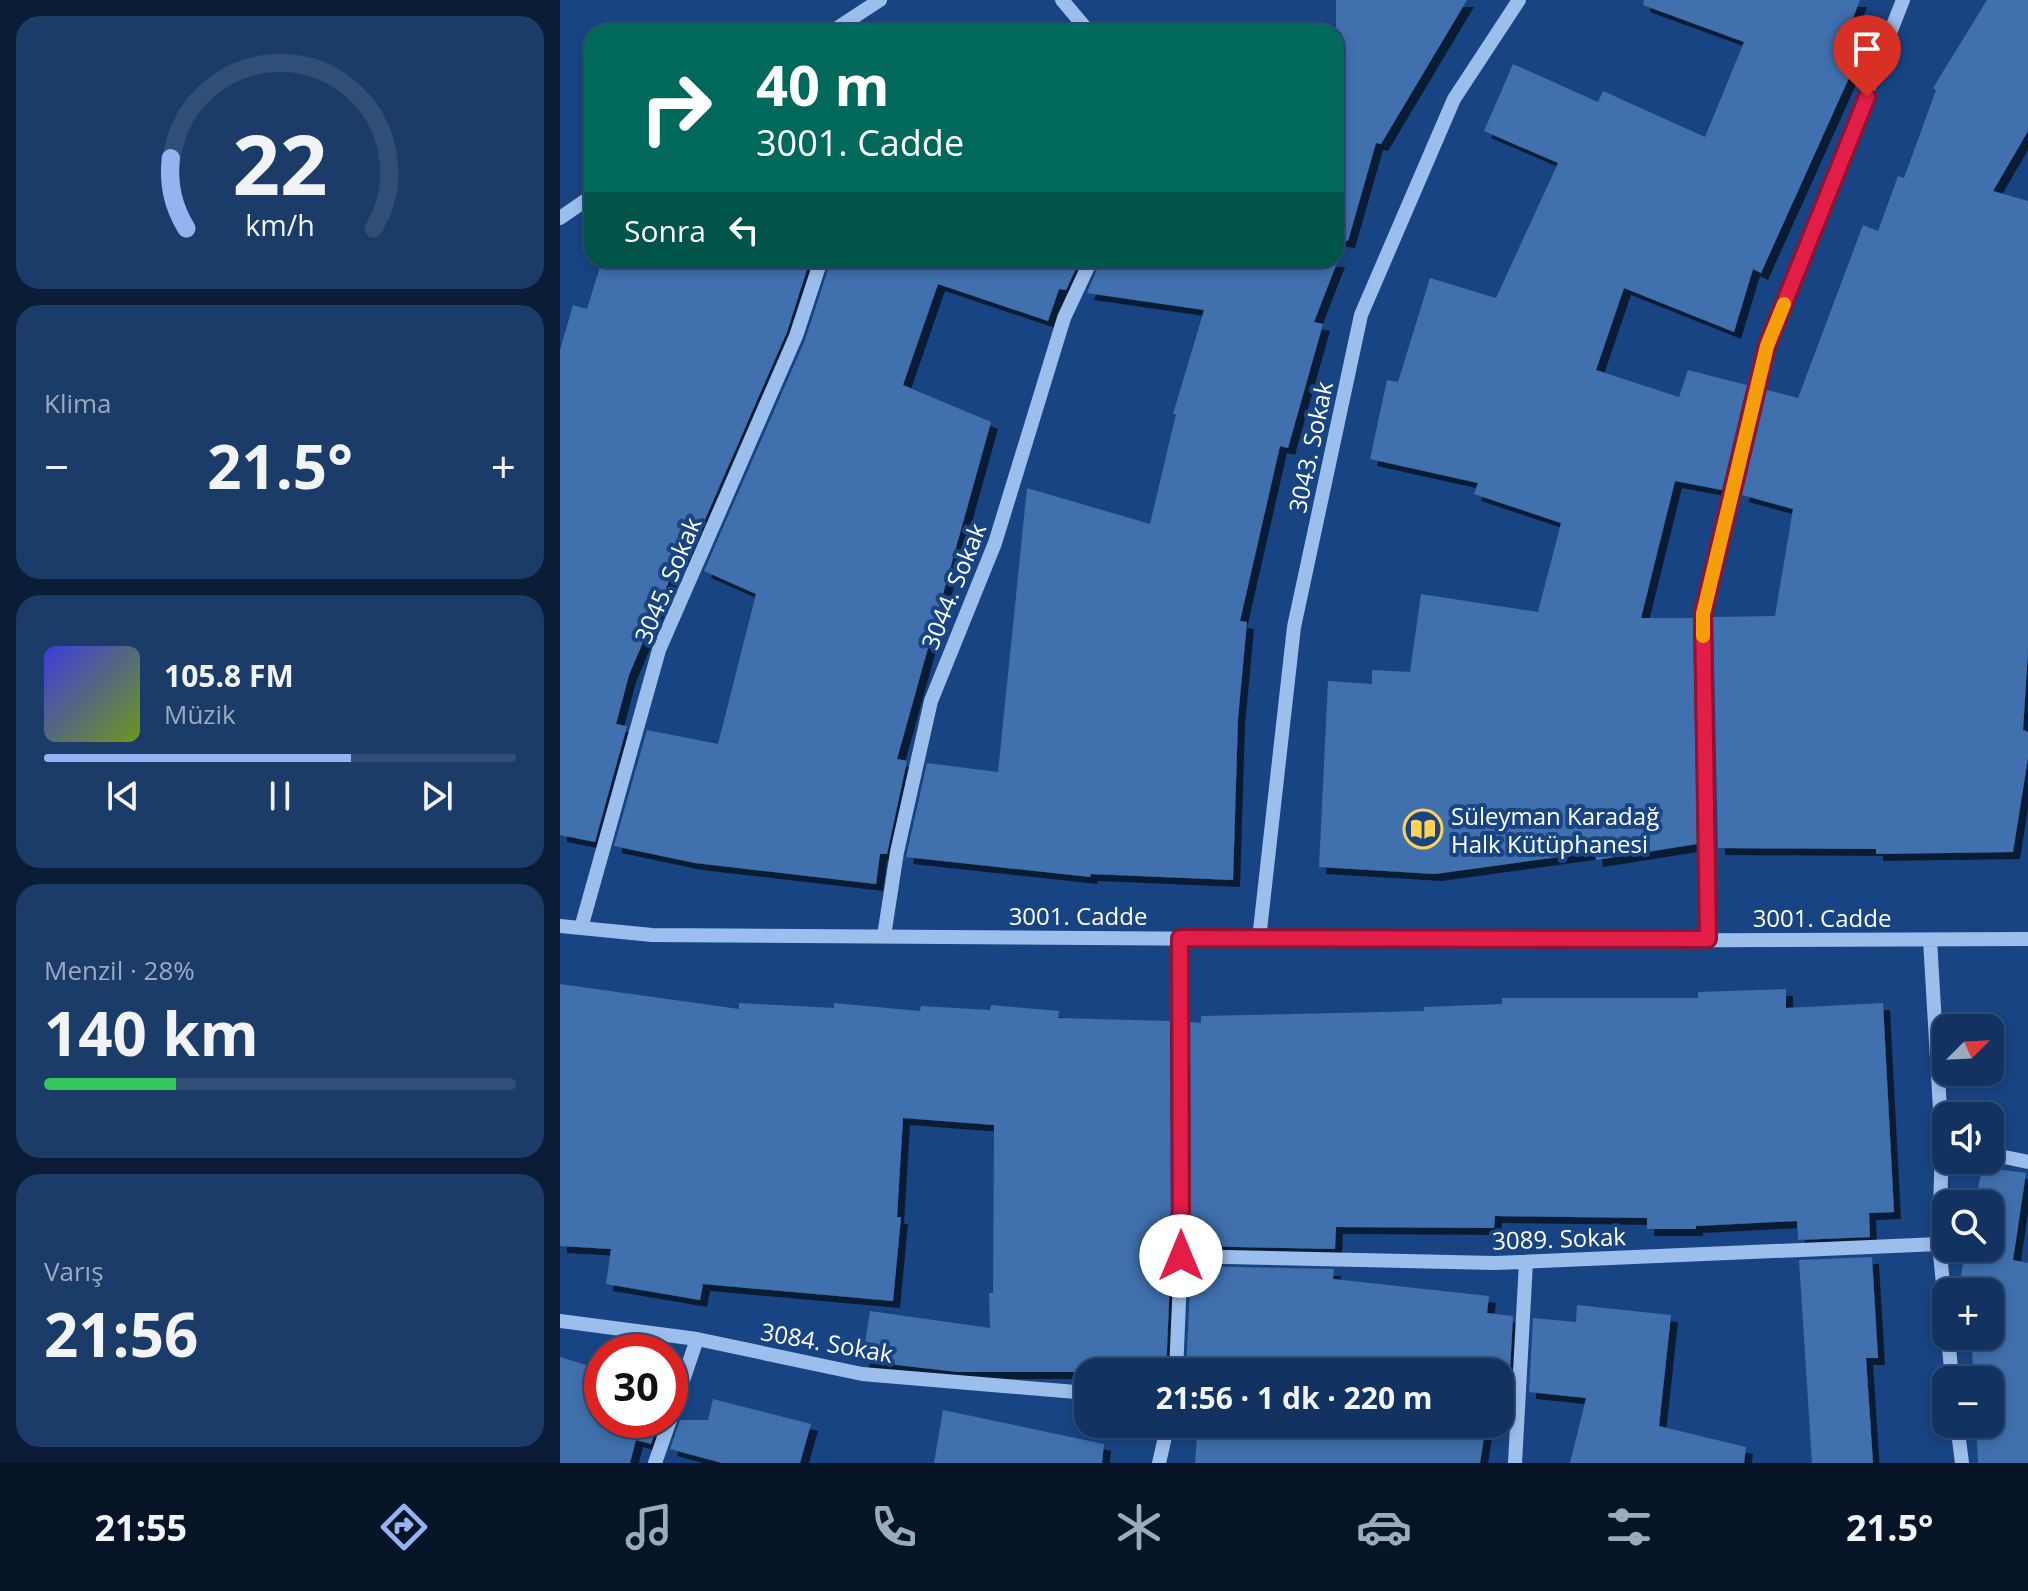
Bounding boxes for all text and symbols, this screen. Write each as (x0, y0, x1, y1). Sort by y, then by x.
pin (1833, 15, 1901, 97)
icon: arrive (1845, 27, 1889, 71)
text: 40 m (756, 46, 890, 122)
icon: right (624, 56, 728, 160)
text: 22 (232, 105, 328, 218)
text: 3001. Cadde (756, 118, 964, 167)
text: km/h (245, 205, 315, 244)
icon: left (722, 208, 766, 252)
text: Sonra (624, 210, 706, 251)
street label: 3043. Sokak (1280, 378, 1340, 516)
text: Klima (44, 385, 112, 421)
text: 21.5° (207, 425, 353, 507)
text: − (44, 436, 69, 496)
text: + (491, 436, 516, 496)
street label: 3045. Sokak (626, 512, 708, 648)
street label: 3044. Sokak (913, 518, 993, 654)
text: 105.8 FM (164, 655, 294, 696)
text: Müzik (164, 696, 236, 732)
icon: previous (101, 774, 145, 818)
icon: pause (258, 774, 302, 818)
icon: next (415, 774, 459, 818)
place label: Süleyman Karadağ Halk Kütüphanesi (1451, 799, 1659, 860)
library icon: Süleyman Karadağ Halk Kütüphanesi (1402, 808, 1444, 850)
street label: 3001. Cadde (1009, 899, 1147, 932)
street label: 3001. Cadde (1753, 901, 1891, 934)
text: Menzil · 28% (44, 952, 195, 988)
text: 140 km (44, 992, 259, 1074)
north arrow (1932, 1014, 2004, 1086)
map controls (1932, 1014, 2004, 1438)
button: sound (1932, 1102, 2004, 1174)
button: search (1932, 1190, 2004, 1262)
position arrow (1139, 1214, 1223, 1298)
street label: 3089. Sokak (1492, 1219, 1627, 1257)
text: Varış (44, 1253, 104, 1289)
button: + (1932, 1278, 2004, 1350)
text: 21:56 (44, 1293, 198, 1375)
street label: 3084. Sokak (758, 1314, 896, 1370)
speed limit sign: 30 (584, 1334, 688, 1438)
button: − (1932, 1366, 2004, 1438)
text: 21:56 · 1 dk · 220 m (1156, 1377, 1432, 1418)
icon: directions (376, 1499, 432, 1555)
icon: music (621, 1499, 677, 1555)
icon: phone (866, 1499, 922, 1555)
icon: climate (1111, 1499, 1167, 1555)
icon: car (1356, 1499, 1412, 1555)
icon: filters (1601, 1499, 1657, 1555)
text: 21:55 (94, 1503, 187, 1552)
text: 21.5° (1846, 1503, 1933, 1552)

